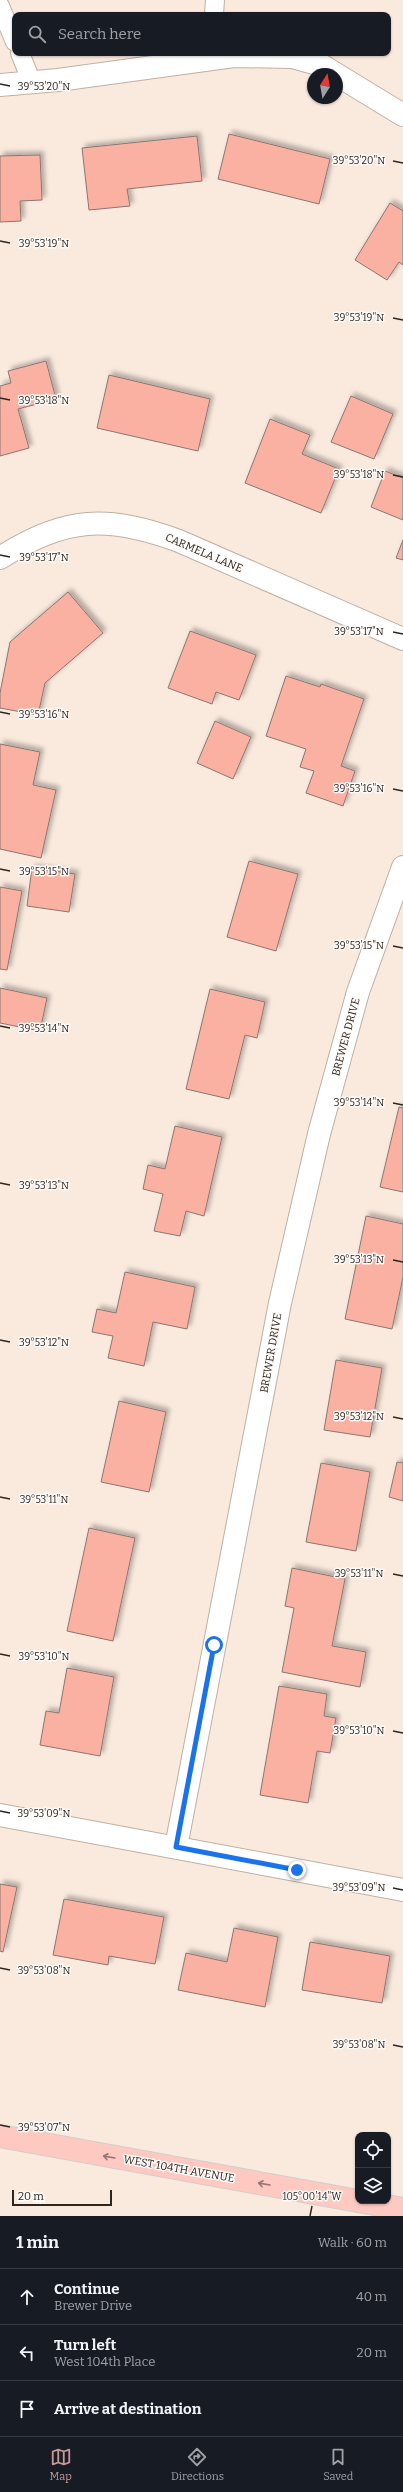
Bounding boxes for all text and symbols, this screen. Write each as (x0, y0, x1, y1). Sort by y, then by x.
search box (12, 12, 391, 56)
icon: search (26, 23, 48, 45)
text: Search here (58, 25, 141, 43)
north arrow (307, 68, 343, 104)
text: 39°53'20"N (18, 81, 70, 93)
text: 39°53'20"N (333, 155, 385, 167)
text: 39°53'19"N (19, 238, 69, 250)
text: 39°53'19"N (334, 312, 384, 324)
text: 39°53'18"N (19, 395, 69, 407)
text: 39°53'18"N (334, 469, 384, 481)
street label: CARMELA LANE (163, 531, 245, 575)
text: 39°53'17"N (19, 552, 69, 564)
text: 39°53'17"N (334, 626, 384, 638)
text: 39°53'16"N (19, 709, 69, 721)
text: 39°53'16"N (334, 783, 384, 795)
text: 39°53'15"N (19, 866, 69, 878)
text: 39°53'15"N (334, 940, 384, 952)
street label: BREWER DRIVE (329, 996, 363, 1078)
text: 39°53'14"N (19, 1023, 69, 1035)
text: 39°53'14"N (334, 1097, 384, 1109)
text: 39°53'13"N (19, 1180, 69, 1192)
text: 39°53'13"N (334, 1254, 384, 1266)
street label: BREWER DRIVE (258, 1312, 284, 1394)
text: 39°53'12"N (19, 1337, 69, 1349)
text: 39°53'12"N (334, 1411, 384, 1423)
text: 39°53'11"N (20, 1494, 68, 1506)
text: 39°53'11"N (335, 1568, 383, 1580)
route start (205, 1636, 223, 1654)
text: 39°53'10"N (19, 1651, 70, 1663)
text: 39°53'10"N (334, 1725, 385, 1737)
text: 39°53'09"N (18, 1808, 70, 1820)
route end (288, 1861, 306, 1879)
text: 39°53'09"N (333, 1882, 385, 1894)
text: 39°53'08"N (18, 1965, 70, 1977)
text: 39°53'08"N (333, 2039, 385, 2051)
text: 39°53'07"N (18, 2122, 70, 2134)
map controls (355, 2132, 391, 2204)
button: locate (355, 2132, 391, 2168)
one-way arrow (103, 2152, 116, 2160)
street label: WEST 104TH AVENUE (123, 2153, 236, 2185)
button: layers (355, 2168, 391, 2204)
one-way arrow (258, 2180, 271, 2188)
scale bar (12, 2188, 112, 2207)
text: 20 m (18, 2190, 44, 2203)
text: 105°00'14"W (282, 2191, 342, 2203)
text: 1 min (16, 2232, 59, 2253)
text: Walk · 60 m (318, 2235, 387, 2250)
text: Continue (54, 2280, 120, 2298)
icon: ahead (16, 2286, 38, 2308)
text: 40 m (356, 2289, 387, 2304)
text: Brewer Drive (54, 2298, 132, 2313)
text: Turn left (54, 2336, 116, 2354)
icon: left (16, 2342, 38, 2364)
text: 20 m (357, 2345, 387, 2360)
text: West 104th Place (54, 2354, 155, 2369)
icon: arrive (16, 2398, 38, 2420)
text: Arrive at destination (54, 2400, 201, 2418)
tab: Map (50, 2446, 72, 2483)
tab: Directions (171, 2446, 224, 2483)
tab: Saved (323, 2446, 353, 2483)

